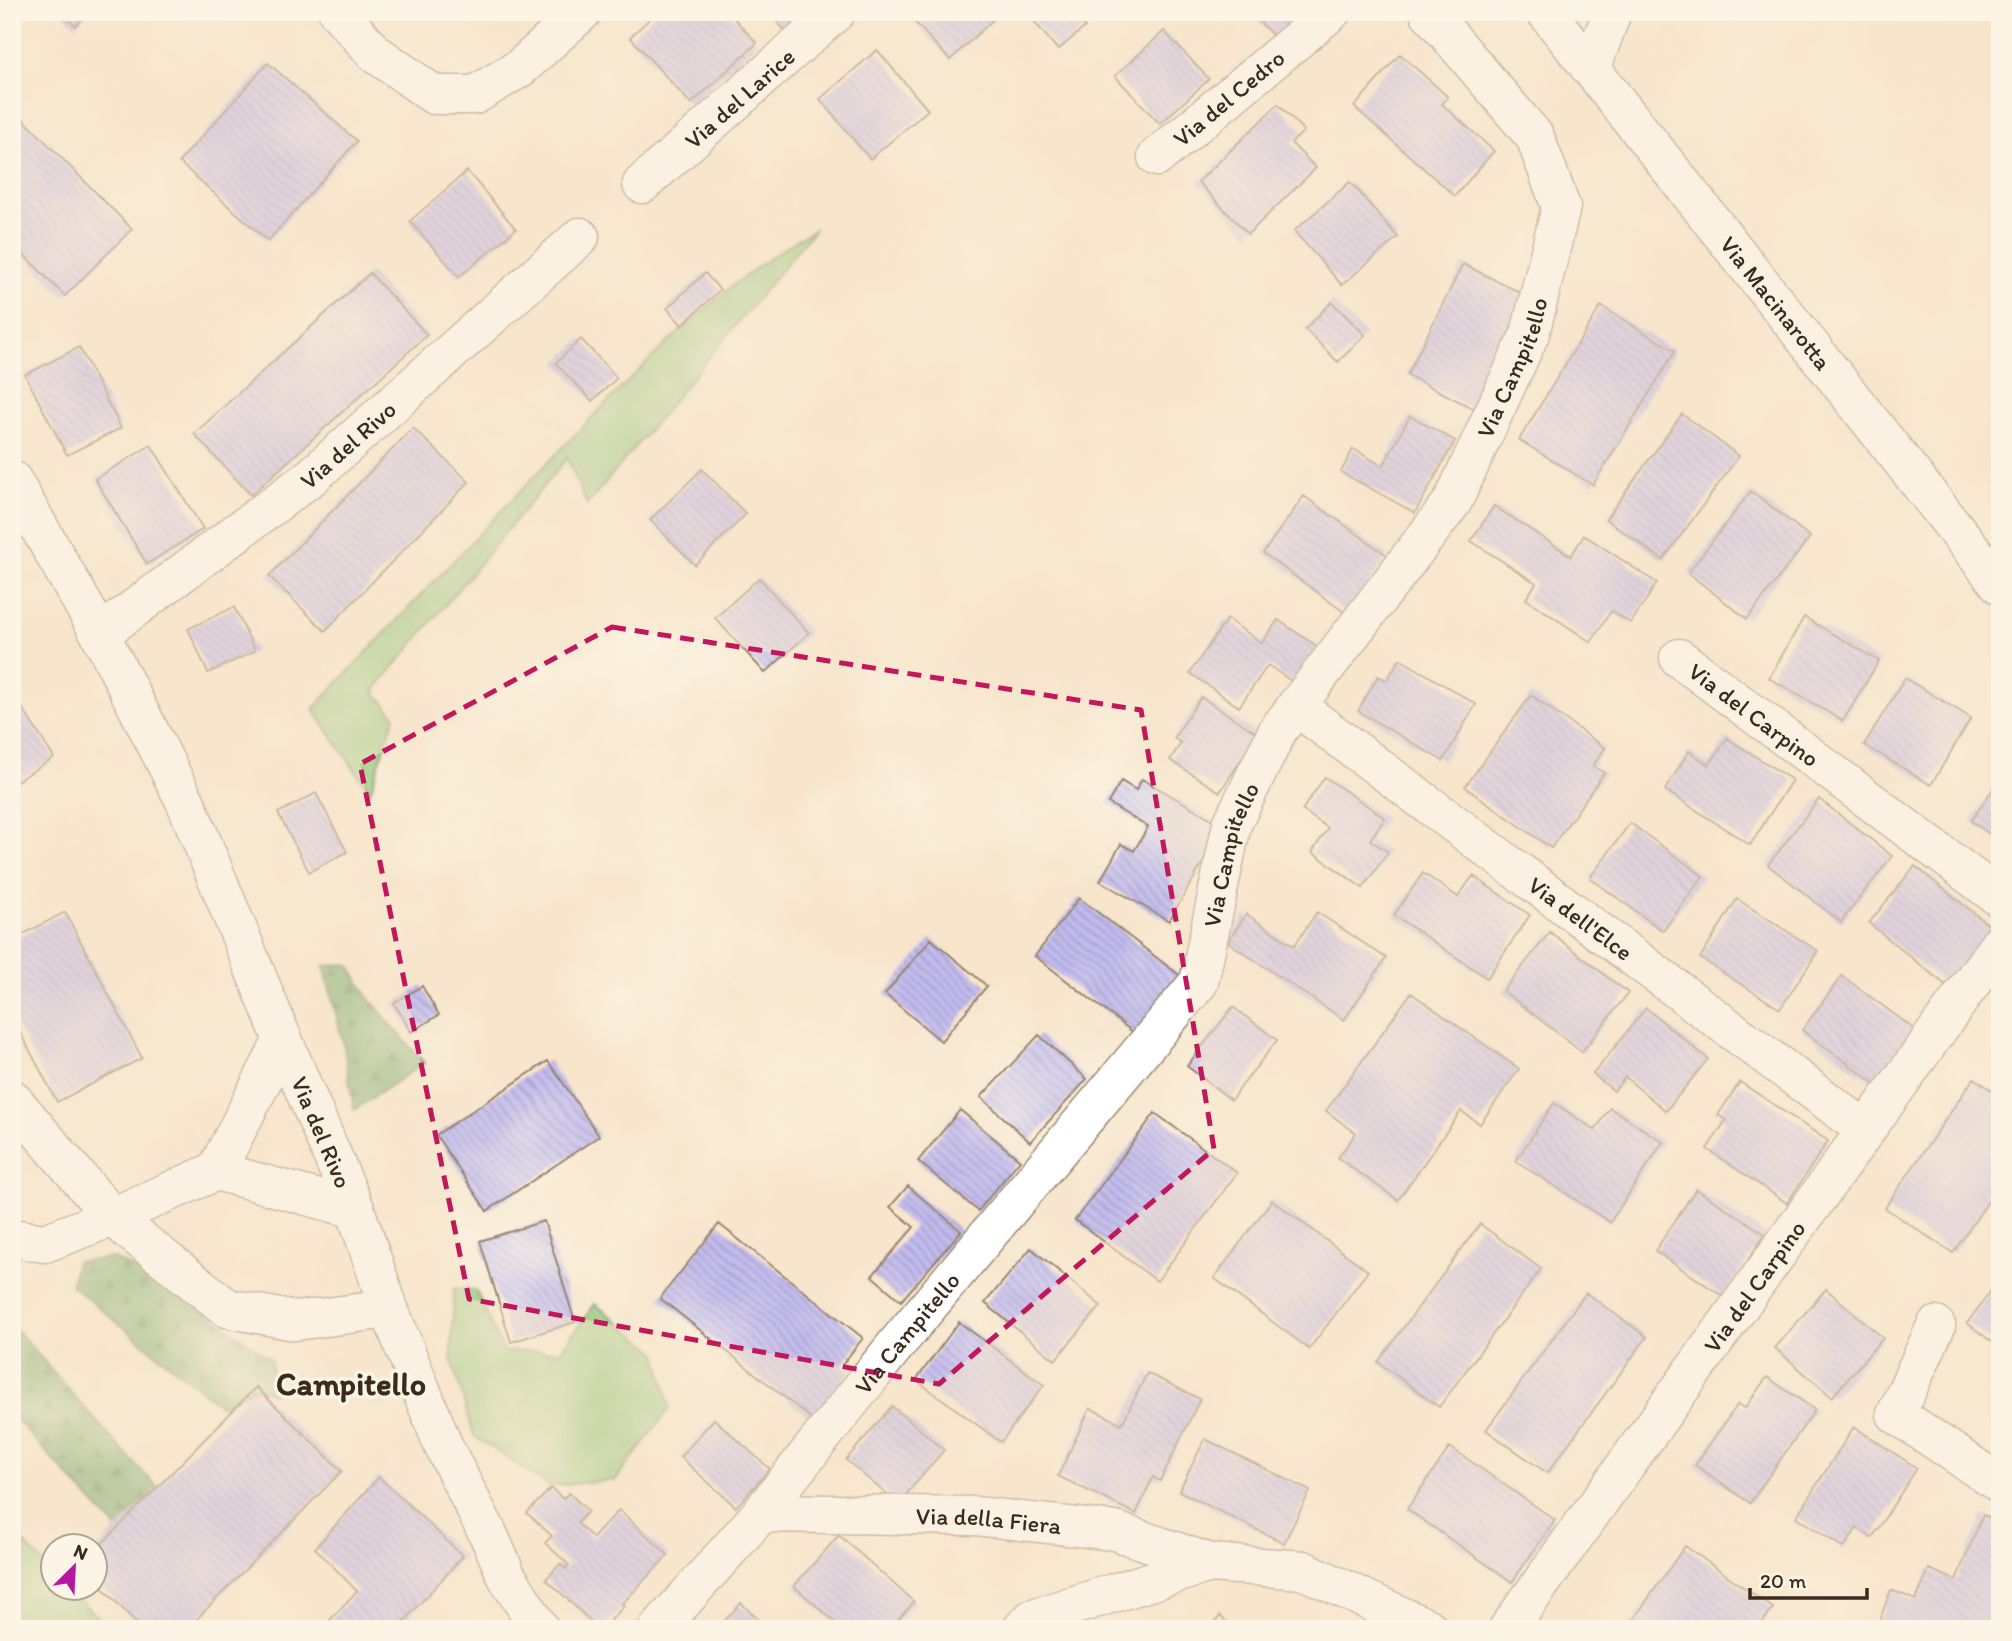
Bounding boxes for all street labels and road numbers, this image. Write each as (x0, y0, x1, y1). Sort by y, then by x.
street label: Via del Larice (678, 41, 800, 154)
street label: Via del Cedro (1167, 43, 1290, 152)
street label: Via Macinarotta (1715, 230, 1839, 376)
street label: Via Campitello (1470, 294, 1553, 442)
street label: Via del Rivo (294, 394, 401, 495)
street label: Via del Carpino (1683, 656, 1825, 773)
street label: Via Campitello (1196, 777, 1265, 930)
street label: Via dell'Elce (1523, 870, 1639, 966)
street label: Via del Rivo (286, 1072, 359, 1192)
street label: Via del Carpino (1697, 1214, 1811, 1358)
street label: Via Campitello (848, 1266, 966, 1400)
street label: Via della Fiera (916, 1501, 1063, 1540)

